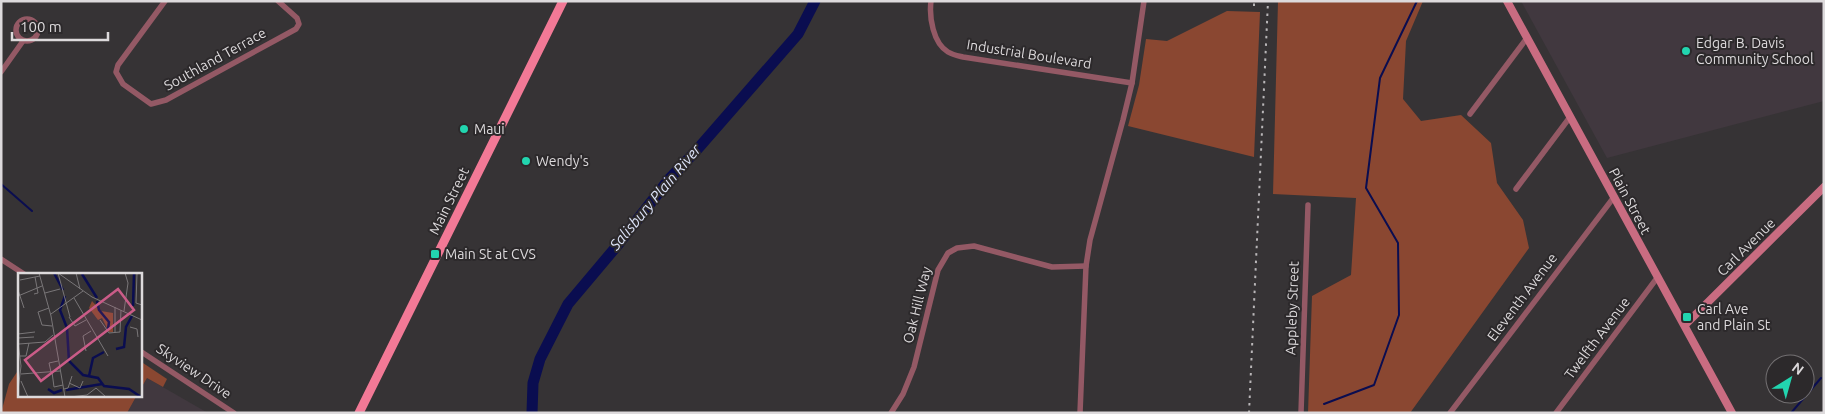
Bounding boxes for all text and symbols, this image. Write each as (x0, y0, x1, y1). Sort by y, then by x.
scale bar (12, 10, 109, 42)
text: 100 m (20, 18, 62, 35)
street label: Southland Terrace (161, 24, 269, 94)
place label: Edgar B. Davis Community School (1696, 35, 1814, 67)
street label: Industrial Boulevard (965, 36, 1093, 72)
marker: Edgar B. Davis Community School (1680, 45, 1692, 57)
place label: Maui (474, 121, 505, 137)
marker: Maui (458, 123, 470, 135)
water label: Salisbury Plain River (605, 140, 705, 254)
place label: Wendy's (536, 153, 589, 169)
marker: Wendy's (520, 155, 532, 167)
street label: Main Street (426, 164, 472, 237)
street label: Plain Street (1606, 165, 1654, 237)
street label: Carl Avenue (1714, 215, 1778, 279)
place label: Main St at CVS (445, 246, 536, 262)
marker: Main St at CVS (429, 248, 441, 260)
street label: Eleventh Avenue (1484, 250, 1560, 344)
street label: Appleby Street (1282, 260, 1302, 355)
street label: Oak Hill Way (900, 265, 934, 345)
inset map (18, 273, 141, 396)
street label: Twelfth Avenue (1561, 294, 1633, 382)
place label: Carl Ave and Plain St (1697, 301, 1771, 333)
marker: Carl Ave and Plain St (1681, 311, 1693, 323)
street label: Skyview Drive (154, 340, 234, 402)
north arrow (1765, 354, 1815, 404)
text: N (1789, 359, 1807, 378)

